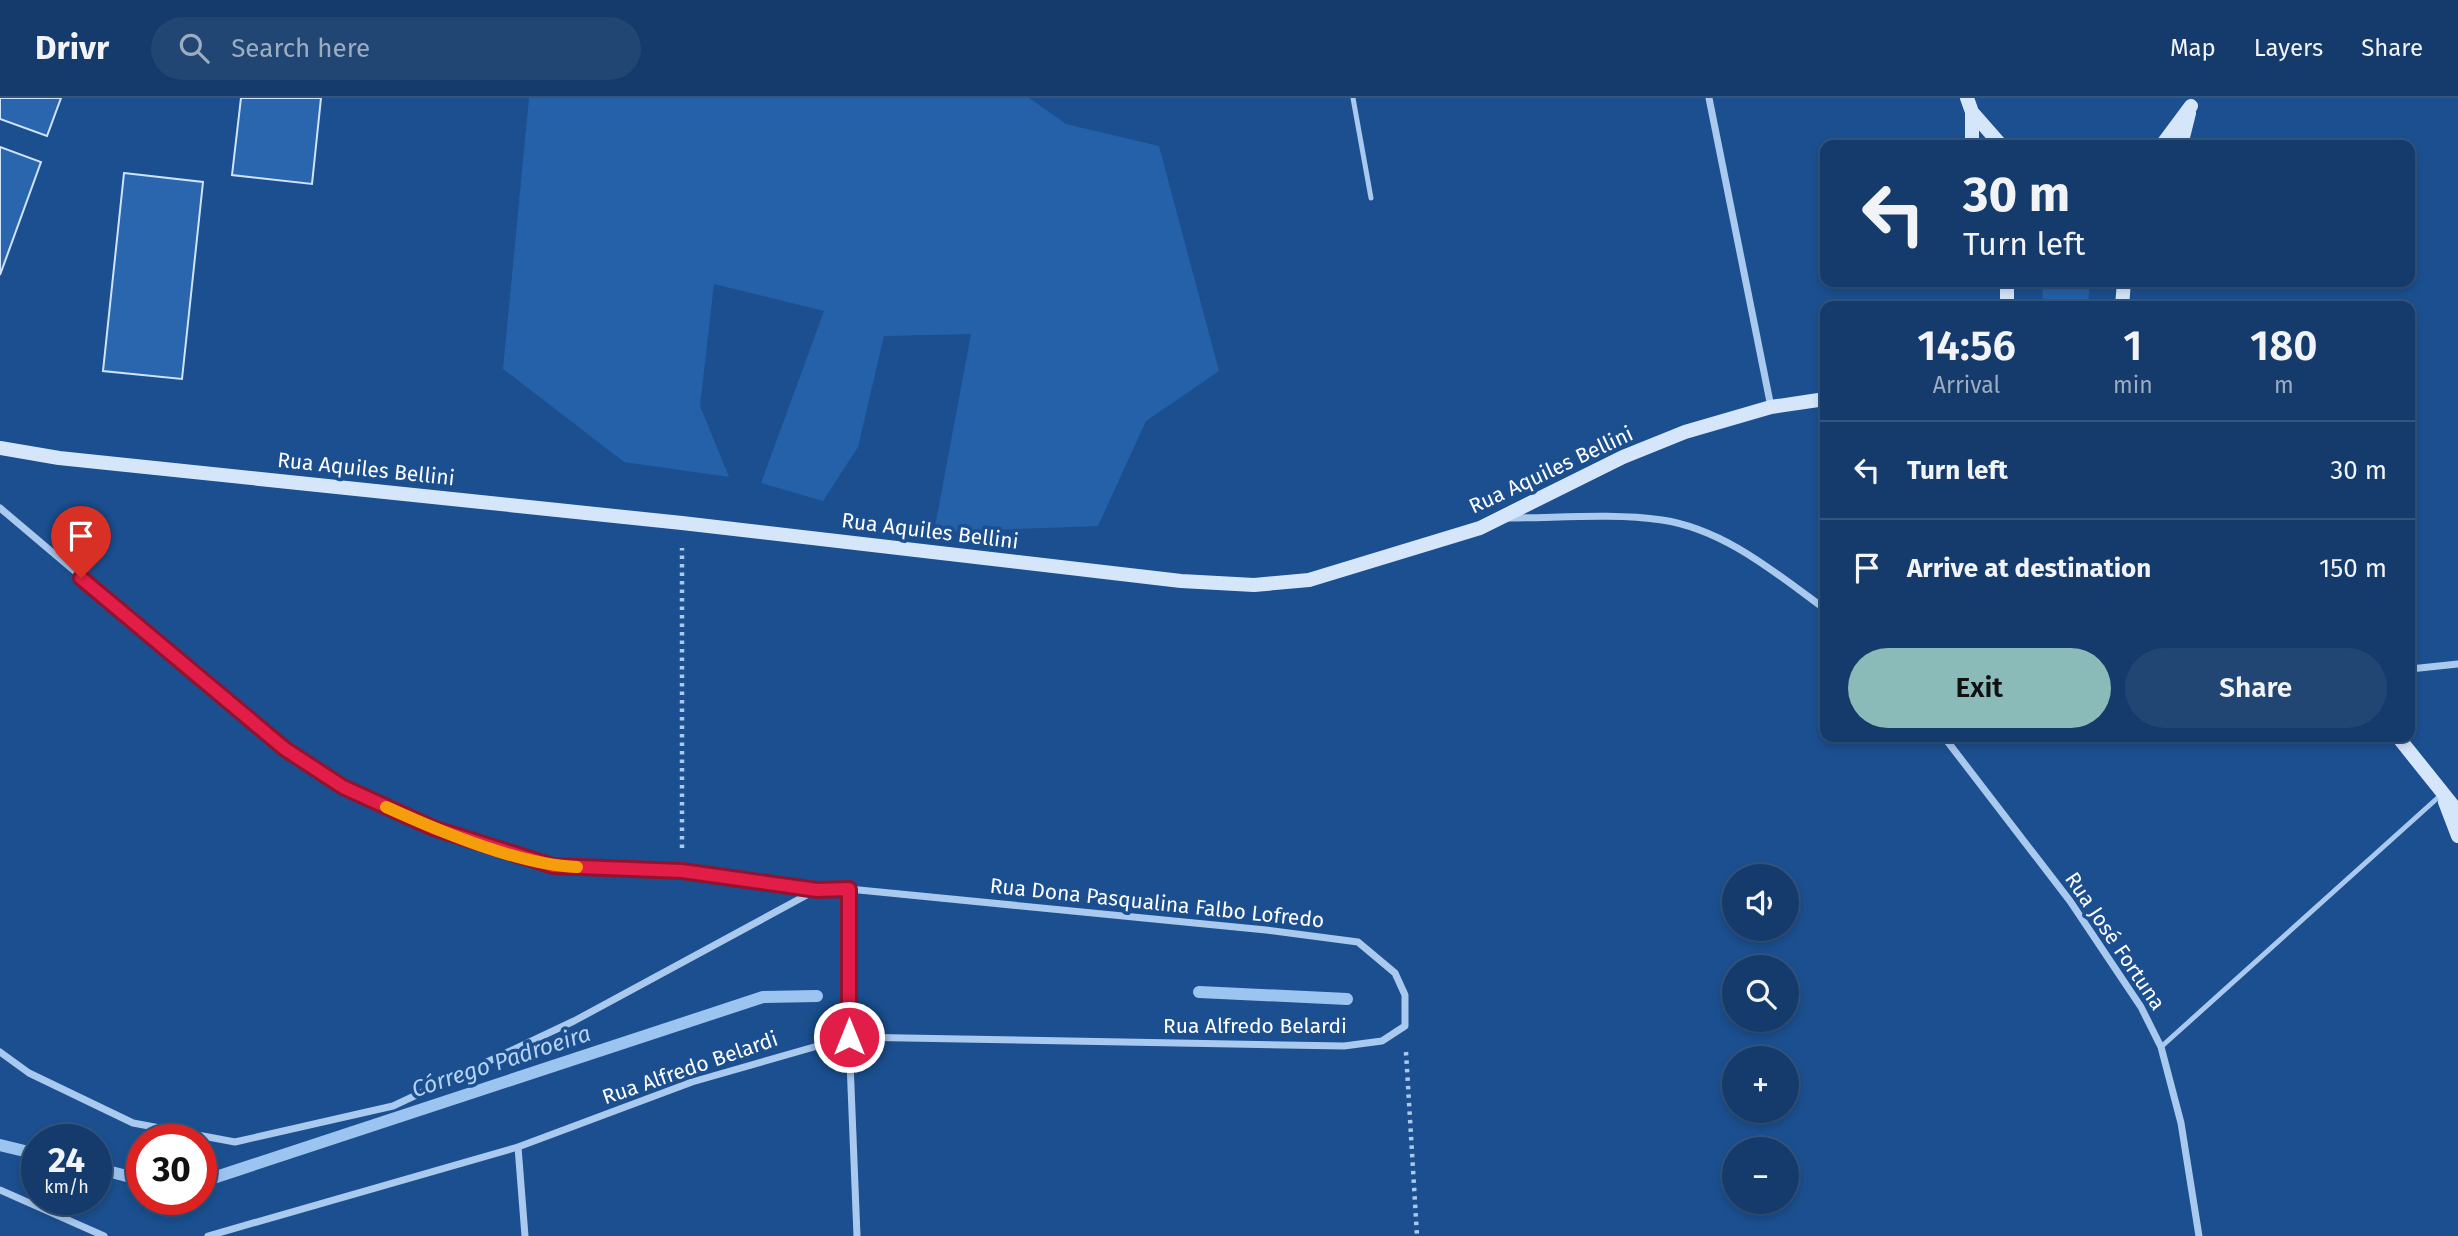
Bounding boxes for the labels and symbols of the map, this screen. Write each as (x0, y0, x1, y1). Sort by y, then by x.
street label: Rua Aquiles Bellini (1465, 421, 1637, 519)
street label: Rua Aquiles Bellini (276, 447, 456, 491)
pin (51, 506, 111, 578)
street label: Rua Aquiles Bellini (840, 507, 1020, 555)
street label: Rua José Fortuna (2059, 867, 2171, 1015)
street label: Rua Dona Pasqualina Falbo Lofredo (988, 873, 1326, 933)
position arrow (812, 1000, 886, 1074)
street label: Rua Alfredo Belardi (1163, 1013, 1347, 1039)
water label: Córrego Padroeira (408, 1019, 594, 1103)
street label: Rua Alfredo Belardi (599, 1026, 781, 1110)
speed limit sign: 30 (126, 1124, 217, 1215)

